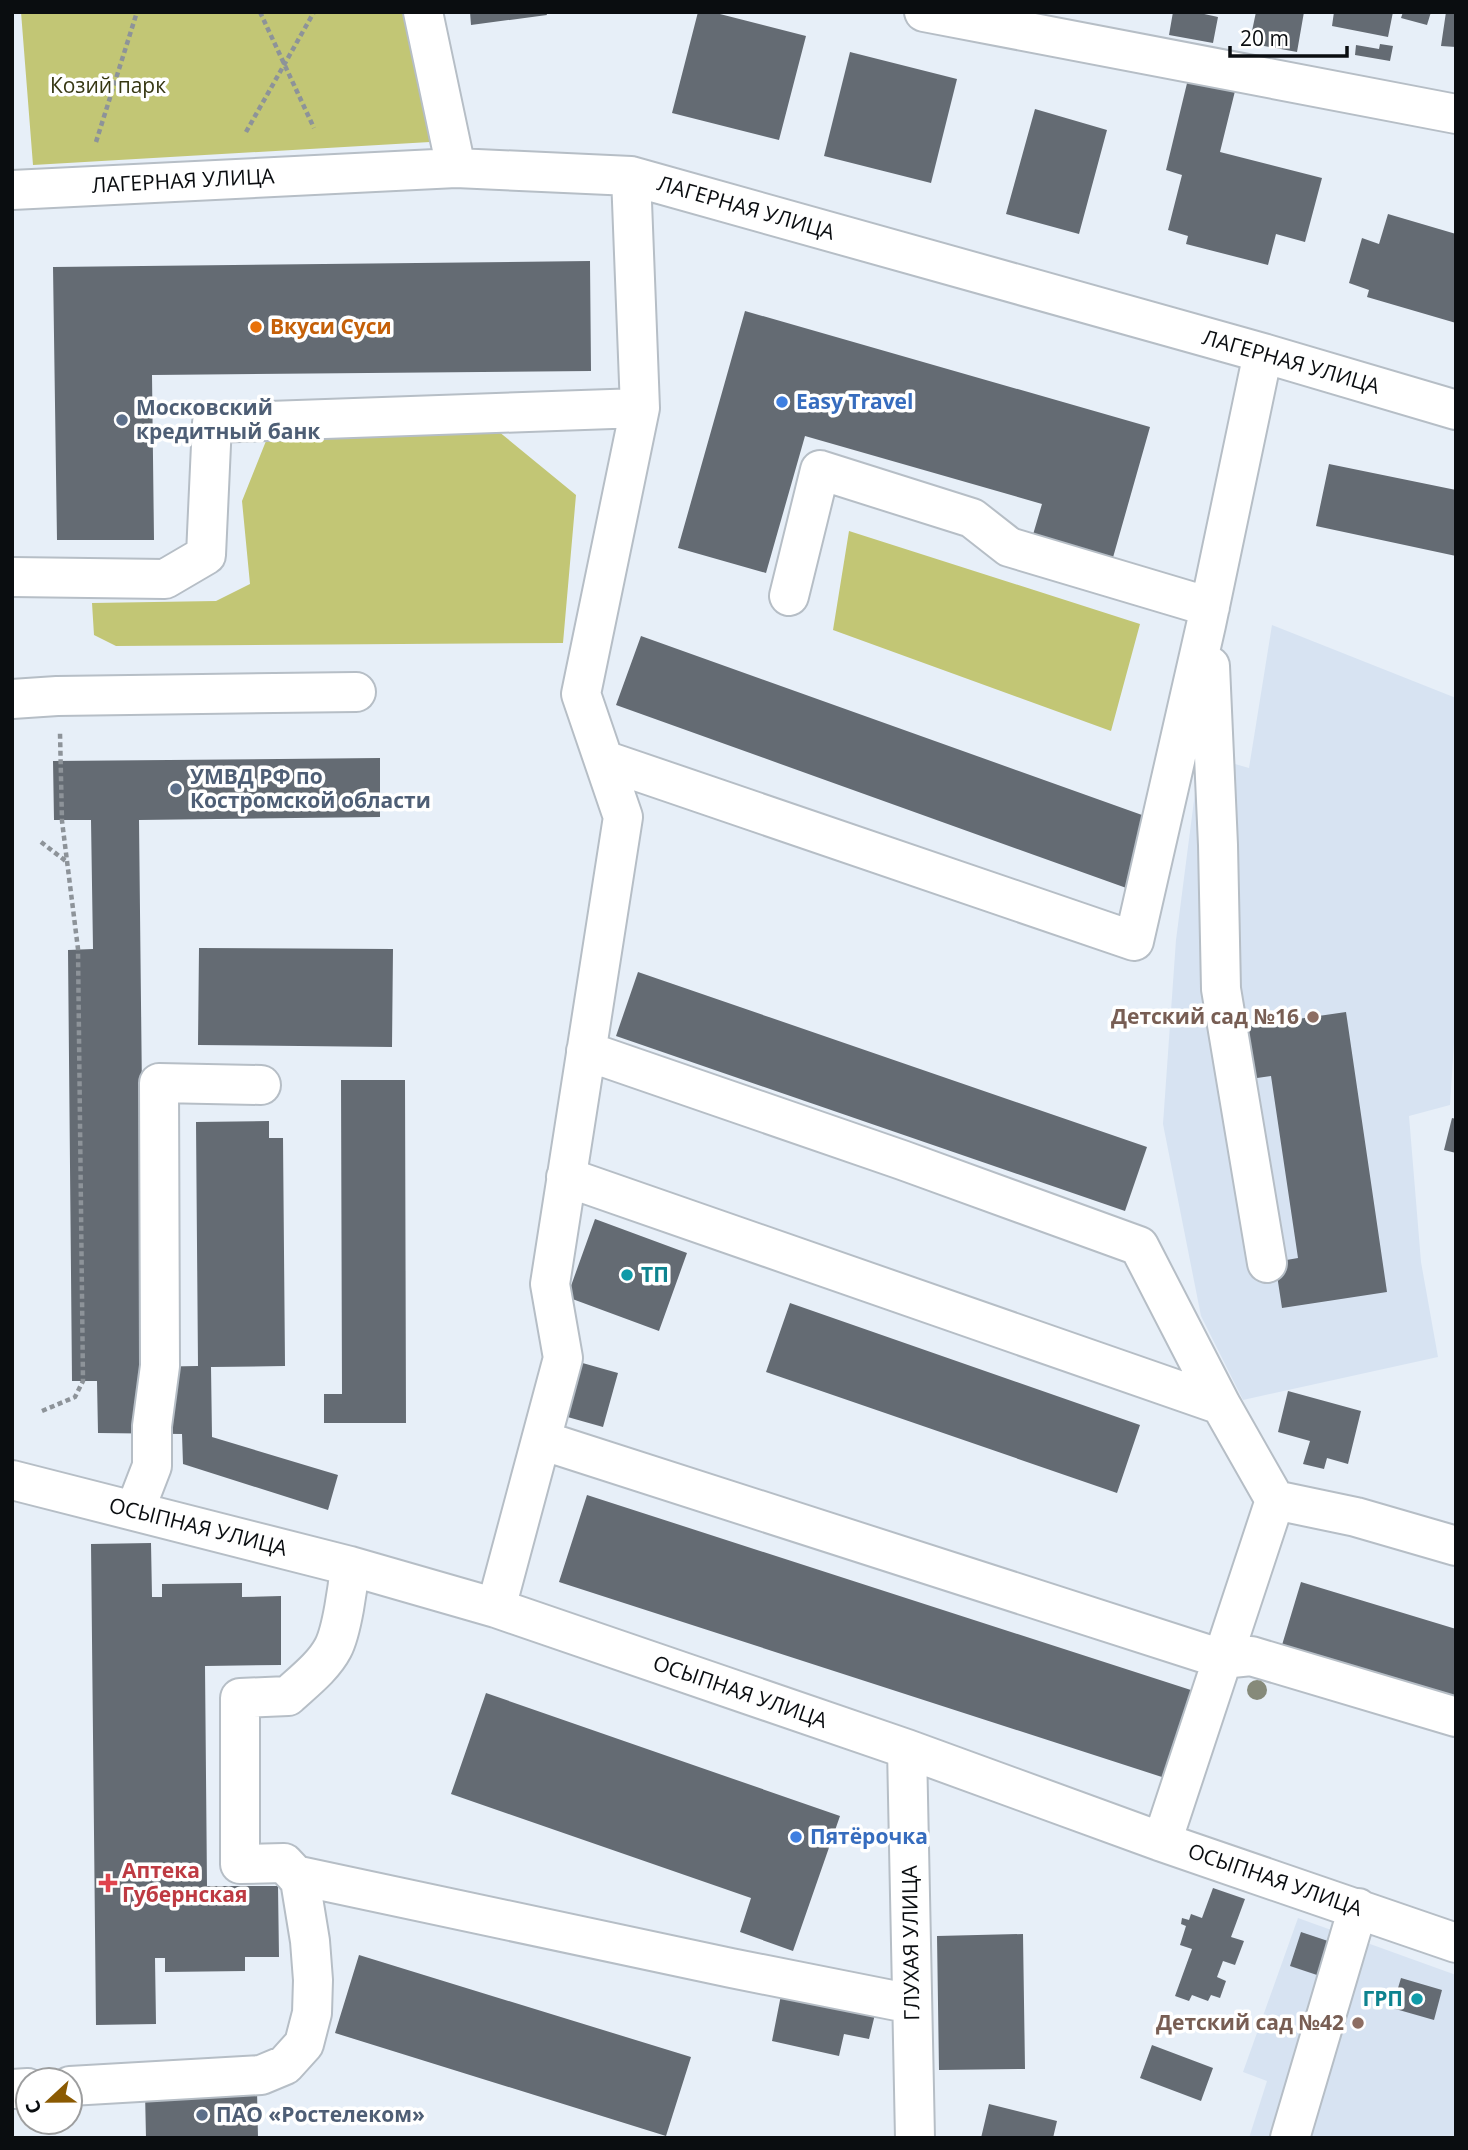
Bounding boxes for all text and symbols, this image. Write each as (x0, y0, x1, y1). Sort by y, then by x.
scale bar (1230, 14, 1347, 58)
text: 20 m (1240, 24, 1289, 52)
park label: Козий парк (50, 71, 166, 99)
street label: ЛАГЕРНАЯ УЛИЦА (91, 161, 276, 199)
street label: ЛАГЕРНАЯ УЛИЦА (654, 168, 839, 246)
place label: Вкуси Суси (270, 312, 392, 340)
marker: Вкуси Суси (248, 319, 264, 335)
street label: ЛАГЕРНАЯ УЛИЦА (1199, 322, 1384, 400)
place label: Easy Travel (796, 387, 913, 415)
place label: Московский кредитный банк (136, 393, 320, 445)
marker: Easy Travel (774, 394, 790, 410)
marker: Московский кредитный банк (114, 412, 130, 428)
place label: УМВД РФ по Костромской области (190, 762, 431, 814)
marker: УМВД РФ по Костромской области (168, 781, 184, 797)
place label: Детский сад №16 (1111, 1002, 1299, 1030)
marker: Детский сад №16 (1305, 1009, 1321, 1025)
place label: ТП (641, 1260, 669, 1288)
marker: ТП (619, 1267, 635, 1283)
street label: ОСЫПНАЯ УЛИЦА (106, 1490, 291, 1562)
street label: ОСЫПНАЯ УЛИЦА (649, 1648, 832, 1734)
place label: Пятёрочка (810, 1822, 928, 1850)
marker: Пятёрочка (788, 1829, 804, 1845)
street label: ОСЫПНАЯ УЛИЦА (1184, 1836, 1367, 1922)
place label: Аптека Губернская (122, 1856, 247, 1908)
street label: ГЛУХАЯ УЛИЦА (895, 1864, 925, 2021)
marker: Аптека Губернская (100, 1875, 116, 1891)
place label: ГРП (1362, 1984, 1403, 2012)
marker: ГРП (1409, 1991, 1425, 2007)
place label: Детский сад №42 (1156, 2008, 1344, 2036)
marker: Детский сад №42 (1350, 2015, 1366, 2031)
north arrow (14, 2066, 84, 2136)
text: С (19, 2097, 48, 2118)
place label: ПАО «Ростелеком» (216, 2100, 425, 2128)
marker: ПАО «Ростелеком» (194, 2107, 210, 2123)

